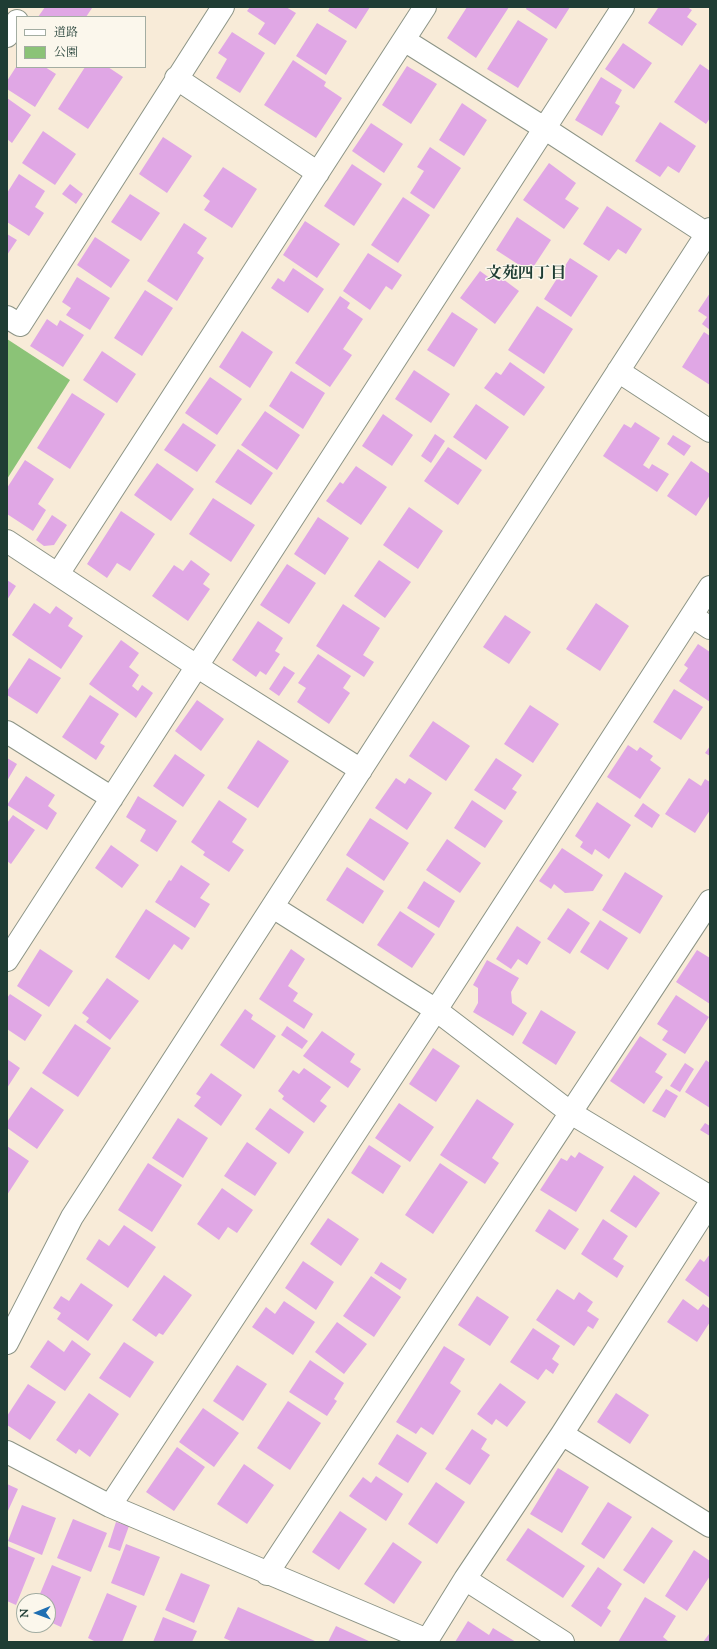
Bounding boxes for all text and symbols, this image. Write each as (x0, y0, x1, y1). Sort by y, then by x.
legend (16, 16, 146, 68)
text: 道路 (54, 24, 78, 42)
text: 公園 (54, 44, 78, 62)
district label: 文苑四丁目 (486, 265, 566, 285)
north arrow (16, 1593, 56, 1633)
text: N (17, 1609, 33, 1618)

